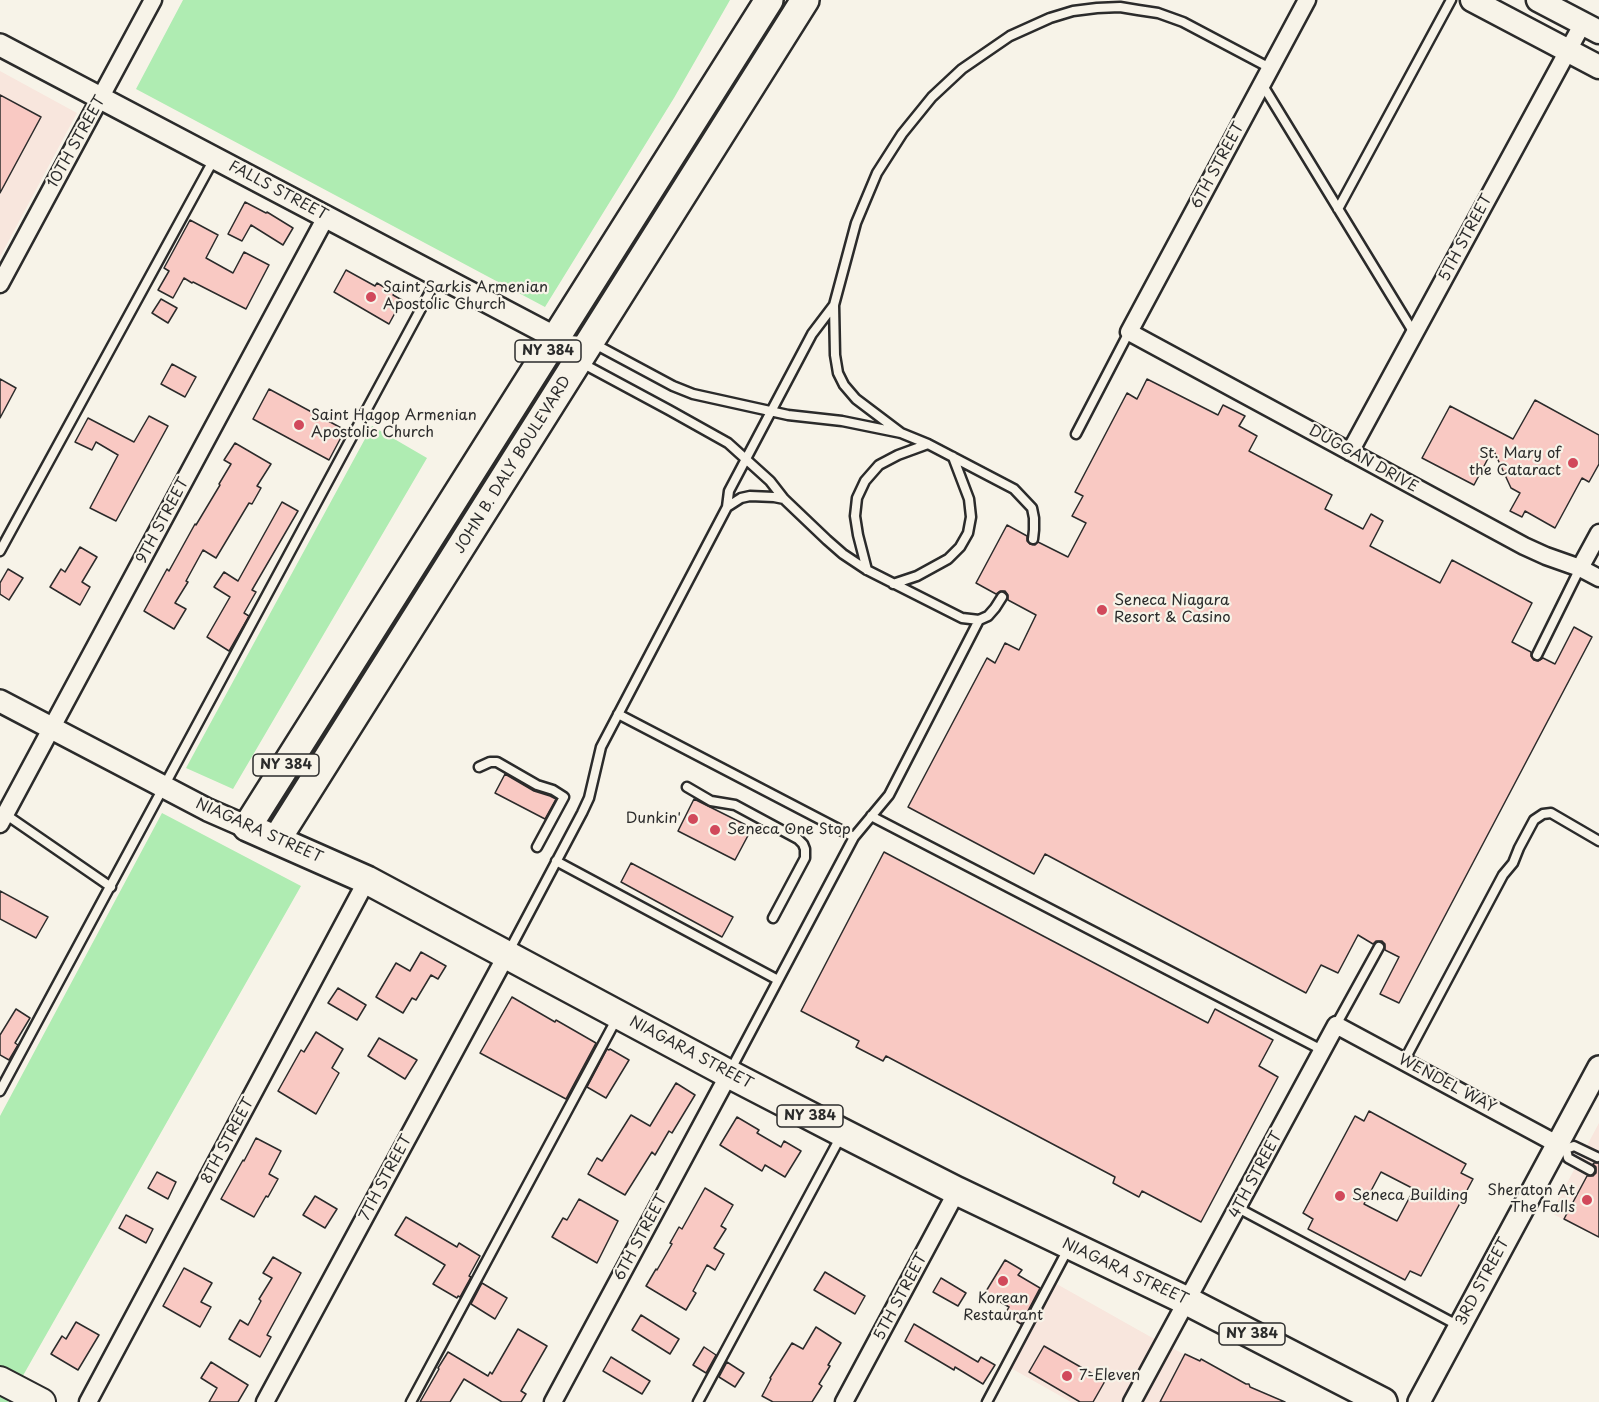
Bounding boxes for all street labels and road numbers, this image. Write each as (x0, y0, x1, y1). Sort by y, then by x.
street label: 10TH STREET (44, 93, 110, 191)
street label: 6TH STREET (1188, 120, 1248, 212)
street label: FALLS STREET (226, 157, 330, 225)
street label: 5TH STREET (1436, 192, 1496, 284)
road number: NY 384 (515, 340, 581, 362)
street label: JOHN B. DALY BOULEVARD (451, 373, 575, 557)
street label: DUGGAN DRIVE (1305, 422, 1421, 496)
street label: 9TH STREET (133, 475, 193, 567)
road number: NY 384 (253, 754, 319, 776)
street label: NIAGARA STREET (193, 795, 325, 867)
street label: NIAGARA STREET (626, 1013, 756, 1093)
street label: WENDEL WAY (1395, 1051, 1499, 1117)
street label: 8TH STREET (198, 1095, 258, 1187)
road number: NY 384 (777, 1105, 843, 1127)
street label: 4TH STREET (1226, 1129, 1286, 1221)
street label: 7TH STREET (356, 1132, 416, 1224)
street label: 6TH STREET (611, 1192, 671, 1284)
street label: NIAGARA STREET (1059, 1235, 1191, 1309)
street label: 3RD STREET (1452, 1235, 1514, 1329)
street label: 5TH STREET (871, 1251, 931, 1343)
road number: NY 384 (1219, 1323, 1285, 1345)

